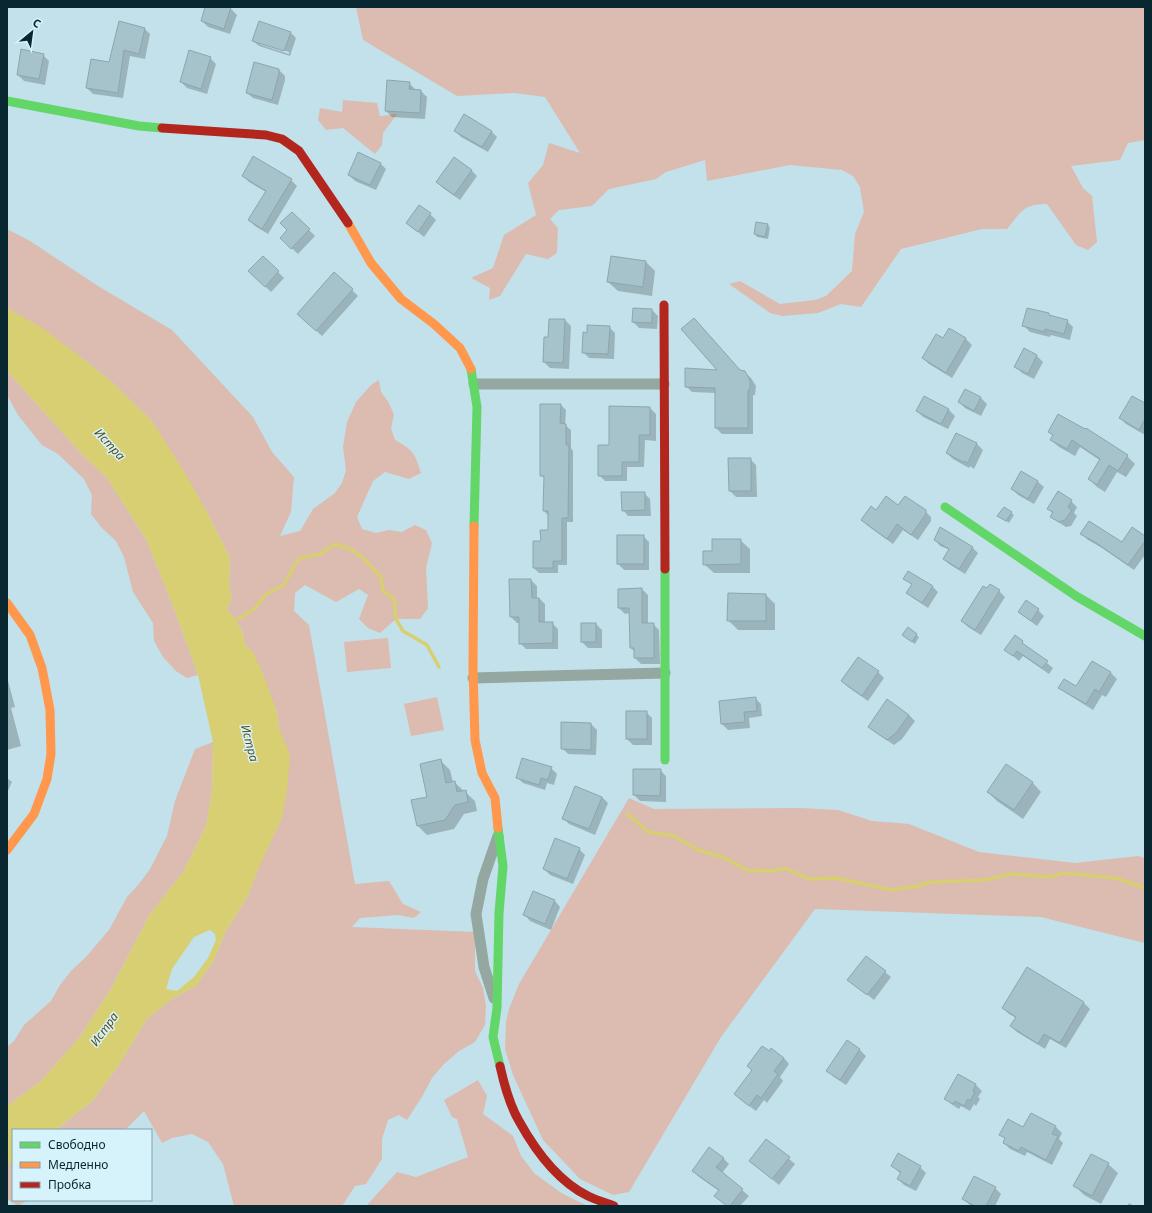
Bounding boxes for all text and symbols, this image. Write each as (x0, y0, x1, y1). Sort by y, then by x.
north arrow (12, 12, 52, 52)
text: С (30, 15, 44, 31)
water label: Истра (91, 424, 129, 464)
water label: Истра (237, 723, 263, 764)
water label: Истра (86, 1009, 122, 1049)
legend (12, 1129, 152, 1201)
text: Свободно (48, 1136, 106, 1153)
text: Медленно (48, 1156, 108, 1173)
text: Пробка (48, 1176, 91, 1193)

